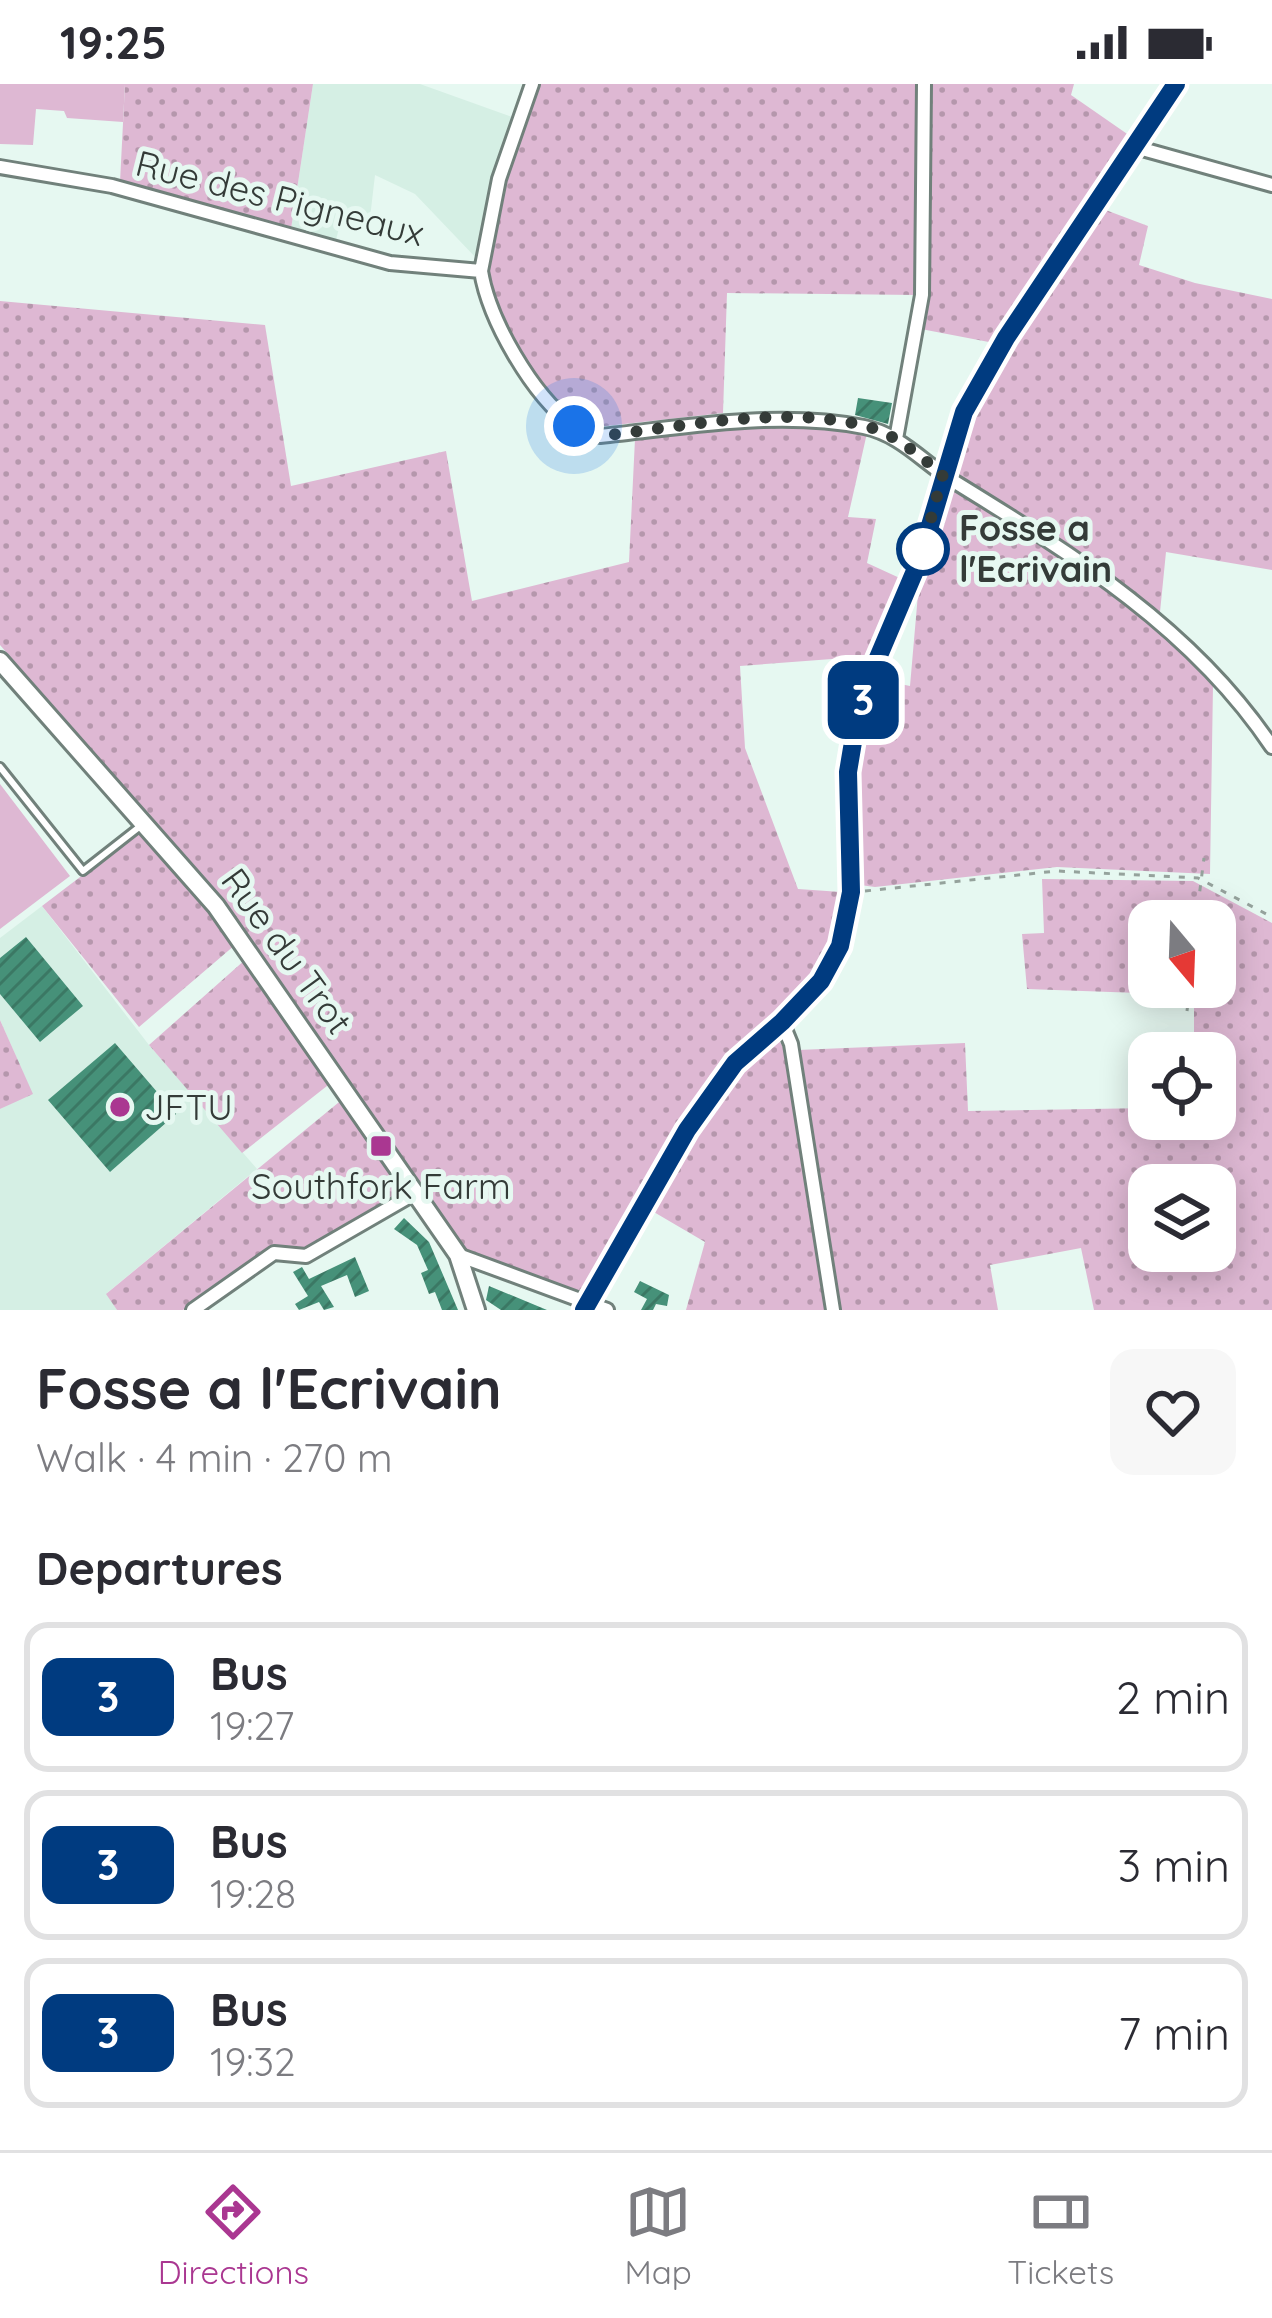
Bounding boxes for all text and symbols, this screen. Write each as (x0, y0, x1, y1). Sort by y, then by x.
text: 19:25 (60, 14, 167, 70)
street label: Rue des Pigneaux (131, 140, 429, 255)
your location (544, 396, 604, 456)
place label: Fosse a l'Ecrivain (959, 505, 1112, 591)
marker: Fosse a l'Ecrivain (898, 524, 948, 574)
line badge: 3 (824, 661, 902, 739)
text: 3 (852, 673, 874, 726)
street label: Rue du Trot (212, 859, 363, 1042)
north arrow (1128, 900, 1236, 1008)
map controls (1128, 900, 1236, 1272)
button: locate (1128, 1032, 1236, 1140)
place label: JFTU (144, 1084, 233, 1129)
marker: JFTU (107, 1094, 133, 1120)
marker: Southfork Farm (368, 1133, 394, 1159)
place label: Southfork Farm (251, 1163, 511, 1208)
button: layers (1128, 1164, 1236, 1272)
button: heart (1110, 1349, 1236, 1475)
text: Fosse a l'Ecrivain (36, 1352, 502, 1423)
text: Walk · 4 min · 270 m (36, 1433, 393, 1482)
text: Departures (36, 1540, 283, 1596)
text: Bus (210, 1645, 288, 1701)
text: 2 min (1116, 1669, 1230, 1725)
text: 3 (97, 1670, 119, 1723)
text: 19:27 (210, 1701, 294, 1750)
text: Bus (210, 1813, 288, 1869)
text: 3 min (1117, 1837, 1230, 1893)
text: 3 (97, 1838, 119, 1891)
text: 19:28 (210, 1869, 296, 1918)
text: Bus (210, 1981, 288, 2037)
text: 7 min (1118, 2005, 1230, 2061)
text: 3 (97, 2006, 119, 2059)
text: 19:32 (210, 2037, 296, 2086)
tab: Directions (158, 2179, 309, 2292)
tab: Map (624, 2179, 692, 2292)
tab: Tickets (1007, 2179, 1114, 2292)

